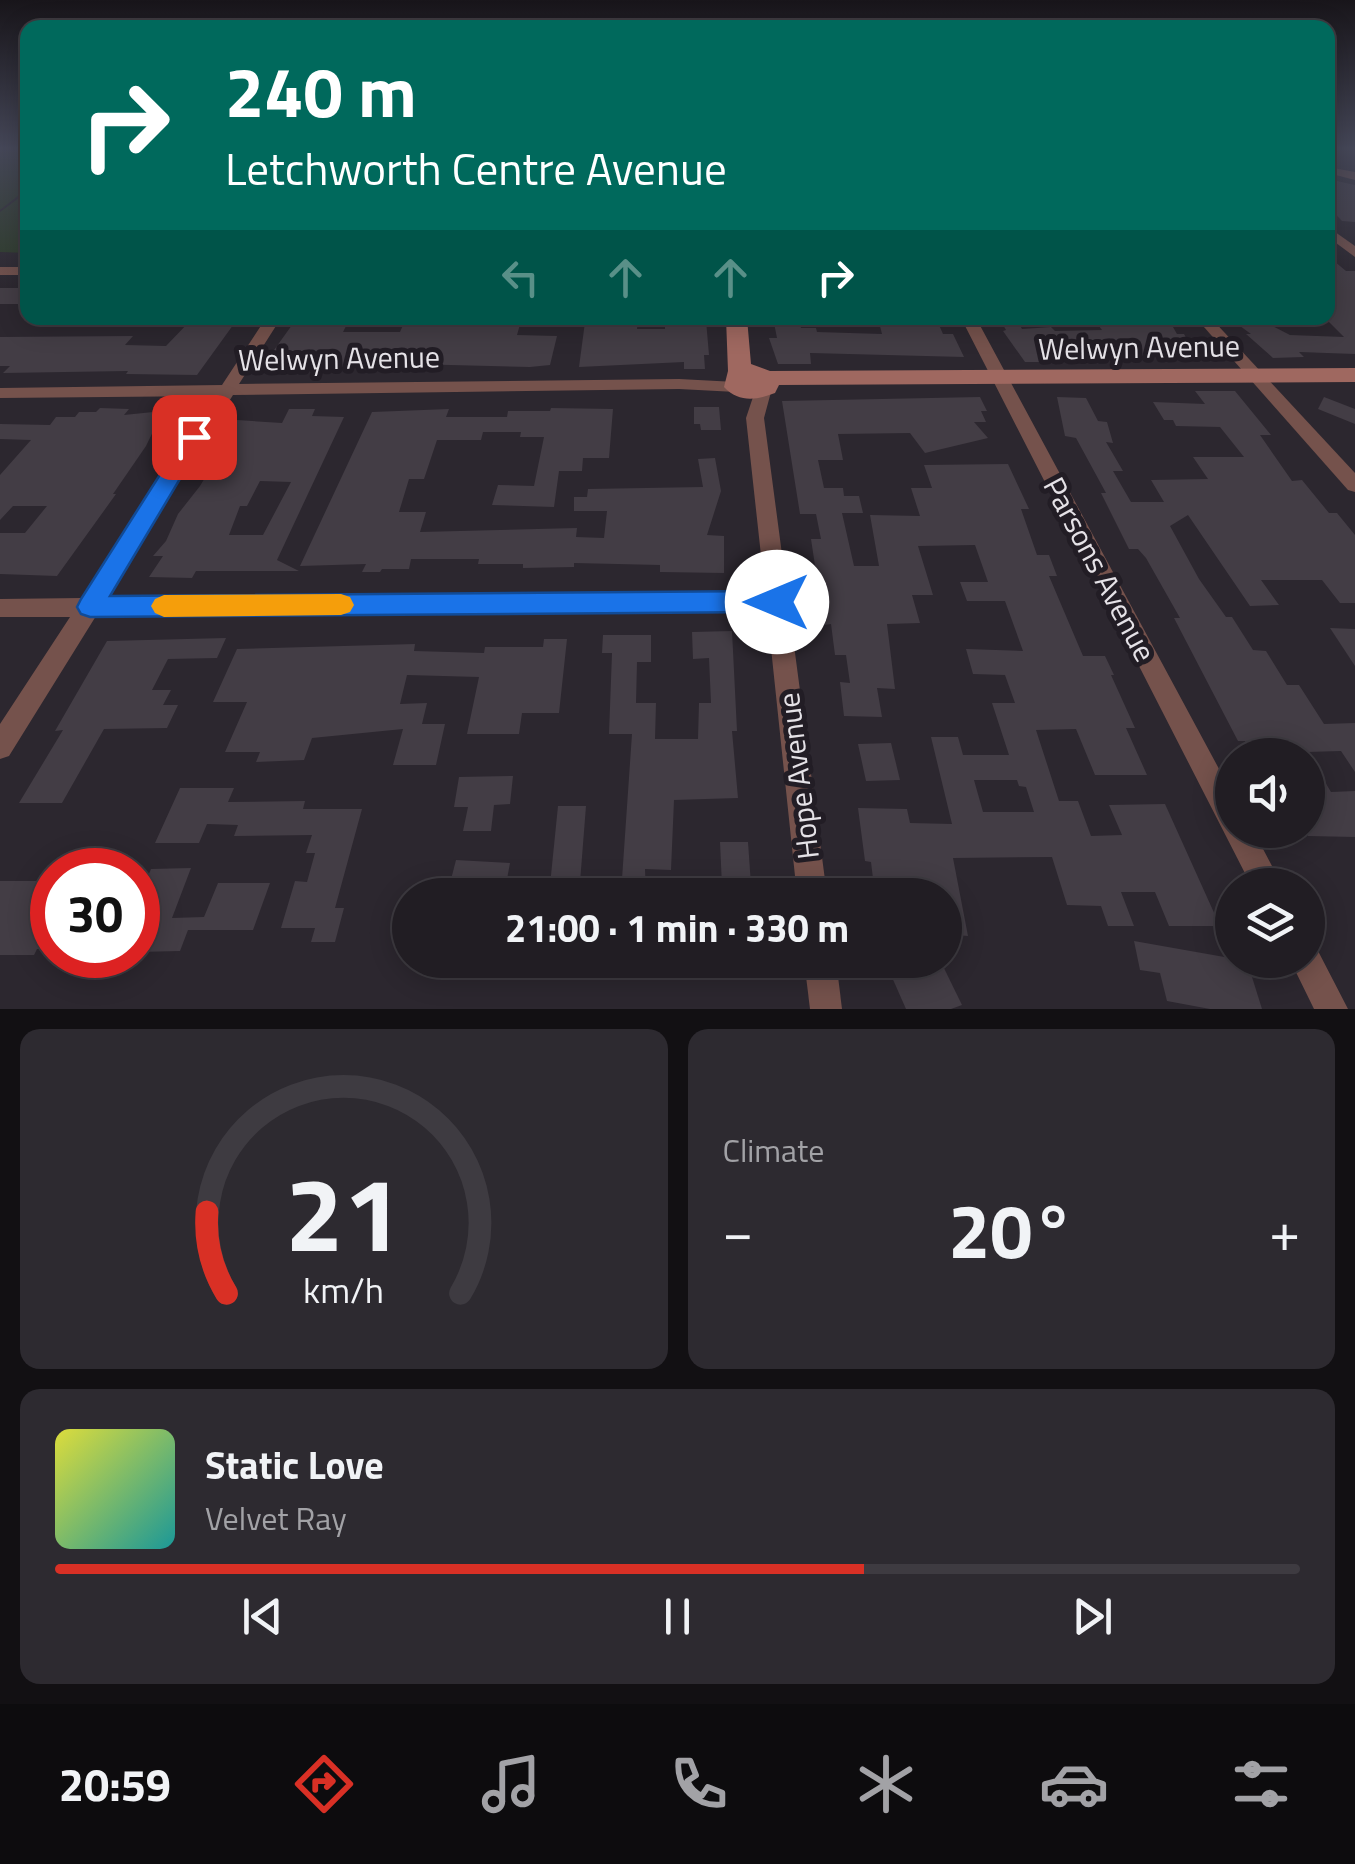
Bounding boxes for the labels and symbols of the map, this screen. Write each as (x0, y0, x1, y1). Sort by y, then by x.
street label: Welwyn Avenue (1038, 322, 1240, 372)
street label: Welwyn Avenue (238, 333, 440, 383)
pin (152, 395, 237, 480)
street label: Parsons Avenue (1032, 468, 1168, 670)
position arrow (725, 550, 829, 654)
street label: Hope Avenue (765, 690, 831, 862)
speed limit sign: 30 (30, 848, 160, 978)

